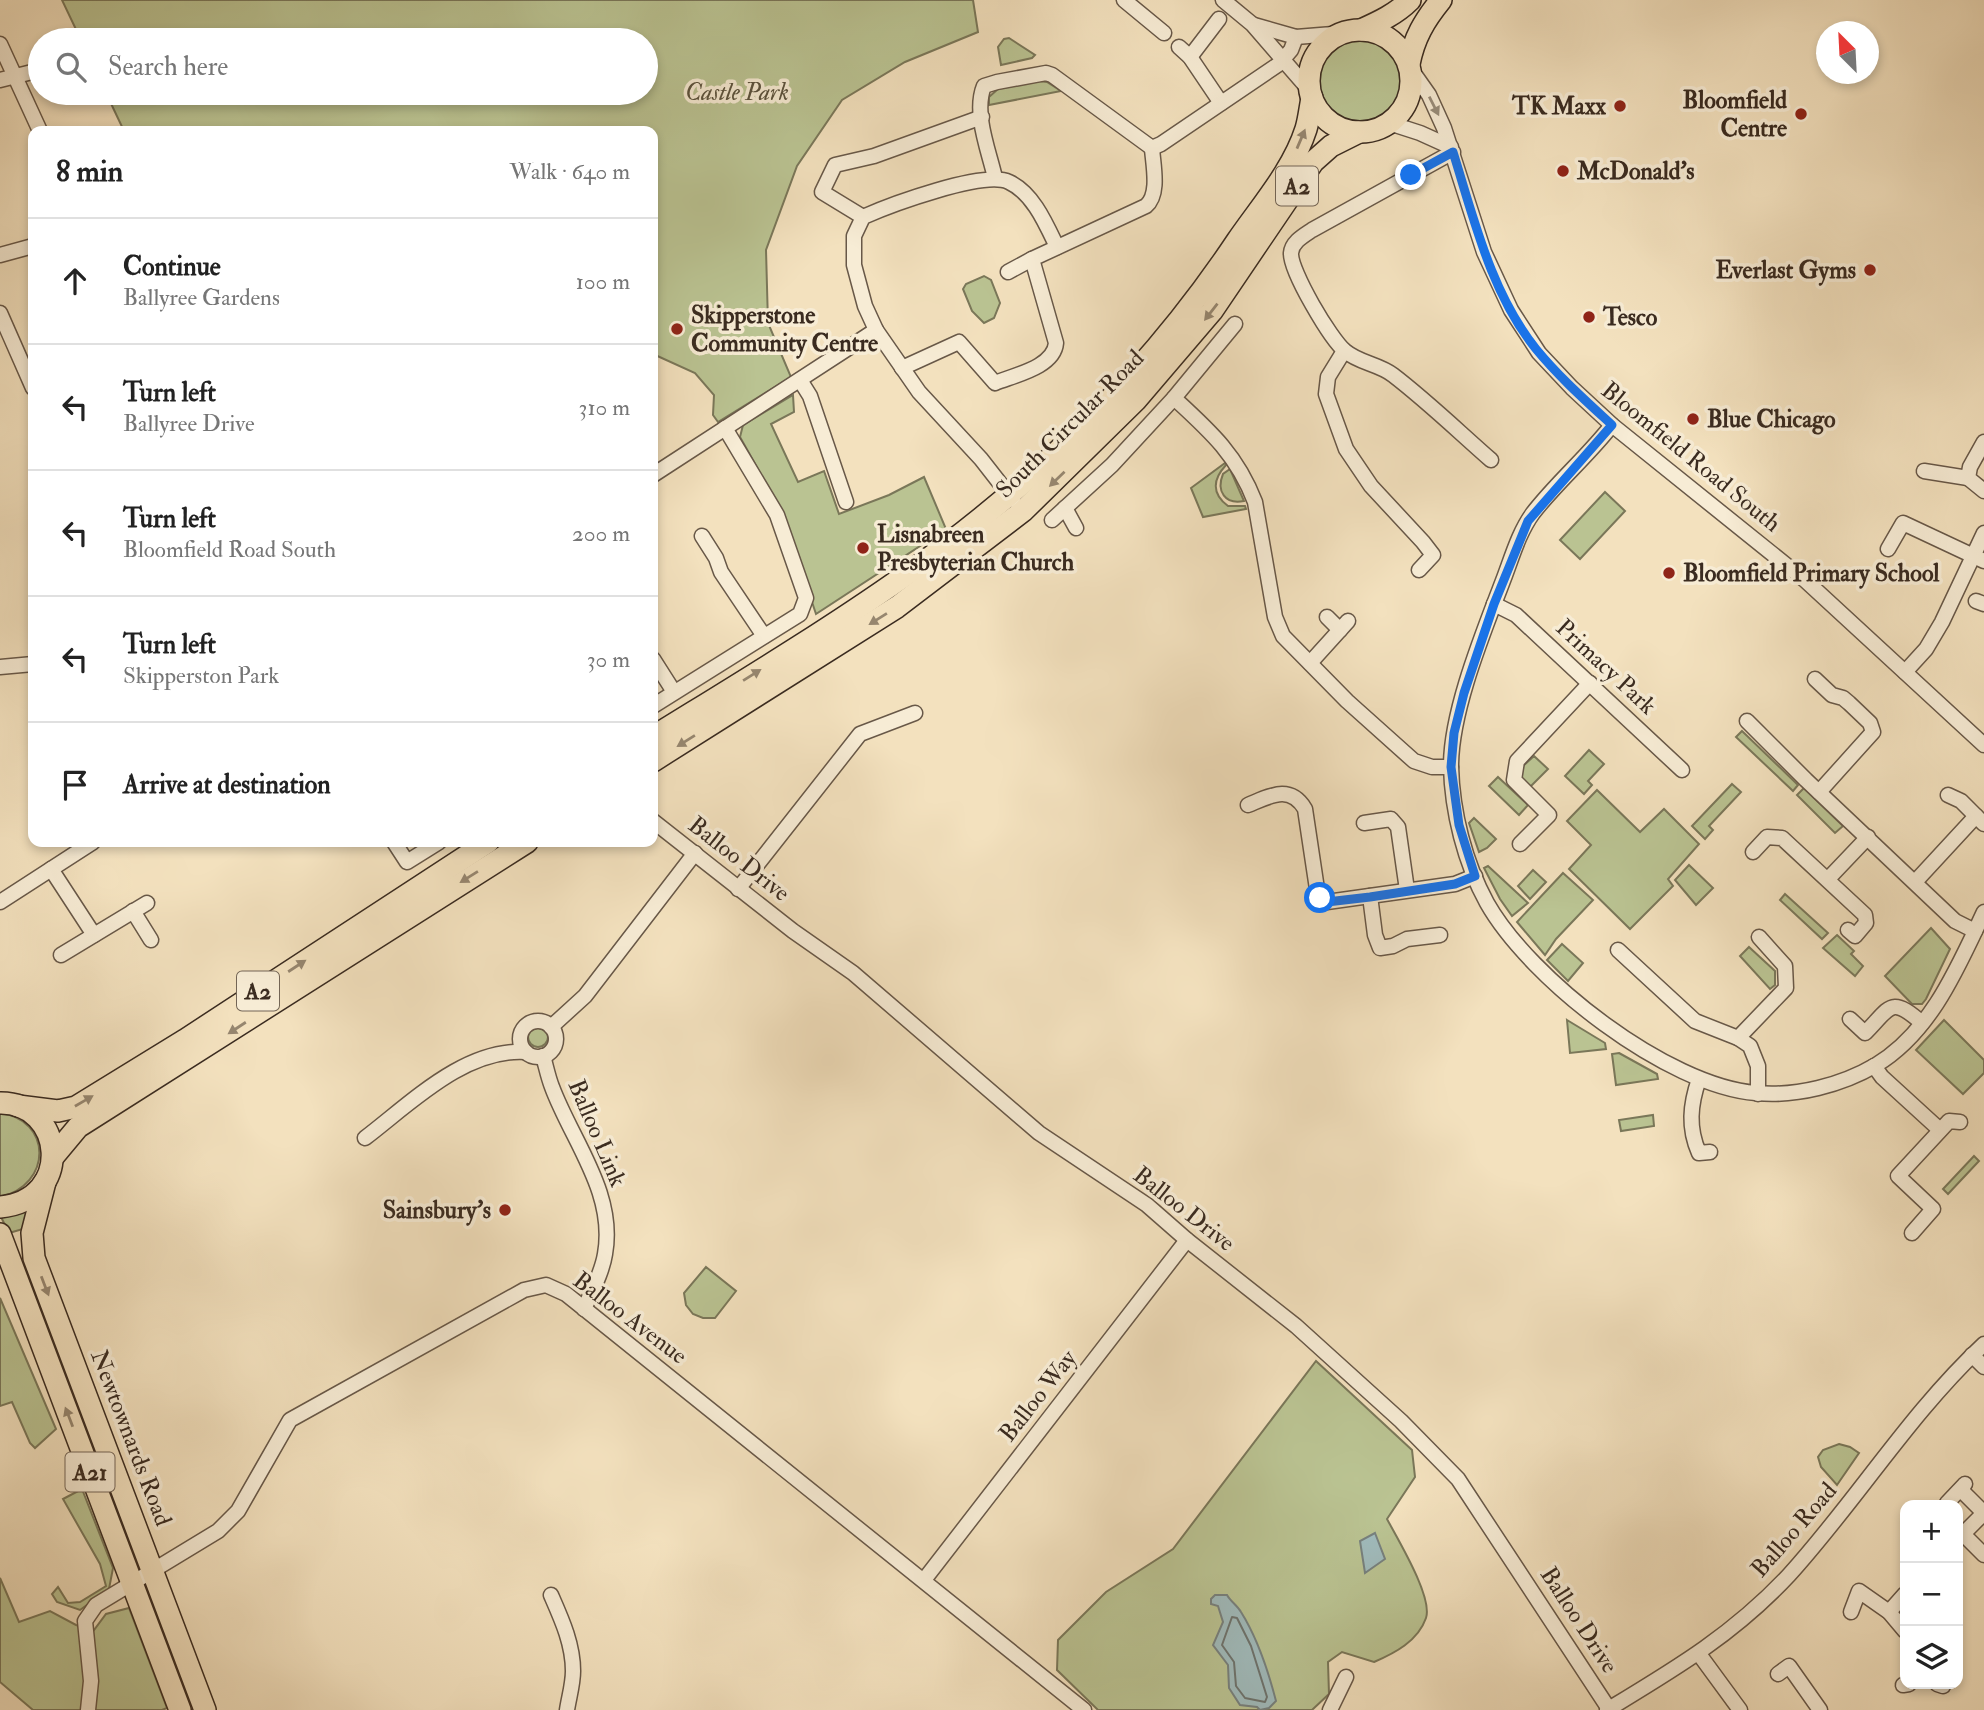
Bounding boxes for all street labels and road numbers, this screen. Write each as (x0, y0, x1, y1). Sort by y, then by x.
road number: A2 (1276, 167, 1318, 206)
street label: South Circular Road (989, 343, 1151, 505)
street label: Bloomfield Road South (1595, 375, 1787, 539)
street label: Primacy Park (1549, 612, 1663, 722)
street label: Balloo Drive (682, 810, 796, 908)
road number: A2 (237, 972, 279, 1010)
street label: Balloo Link (561, 1075, 634, 1192)
street label: Balloo Drive (1127, 1160, 1241, 1258)
street label: Balloo Avenue (567, 1265, 693, 1371)
street label: Balloo Way (992, 1343, 1084, 1448)
street label: Newtownards Road (83, 1346, 179, 1531)
road number: A21 (66, 1452, 114, 1492)
street label: Balloo Road (1744, 1476, 1844, 1584)
street label: Balloo Drive (1533, 1561, 1625, 1679)

